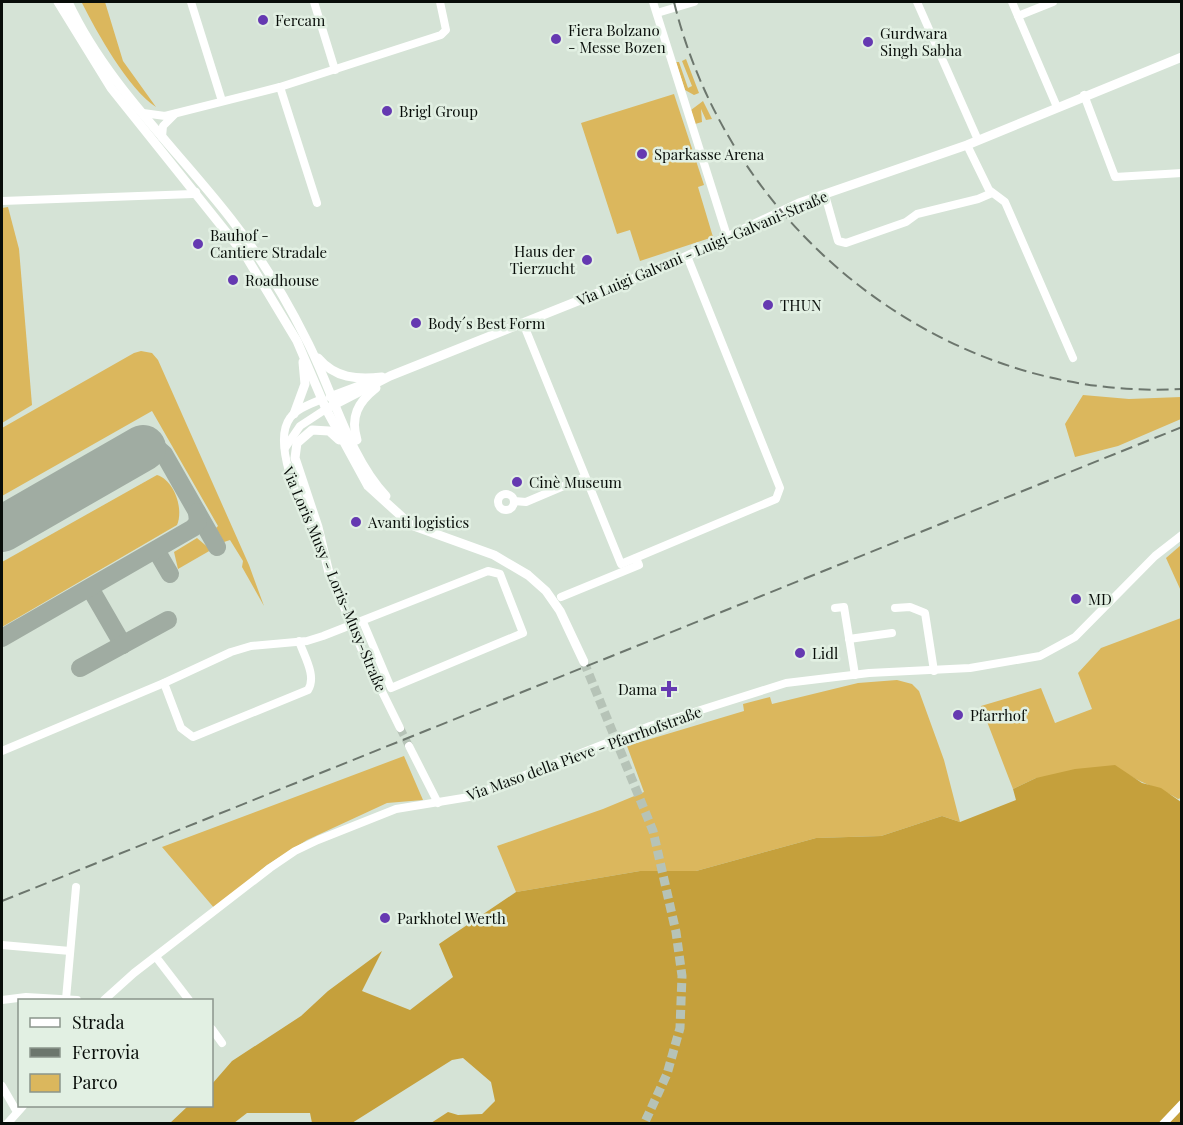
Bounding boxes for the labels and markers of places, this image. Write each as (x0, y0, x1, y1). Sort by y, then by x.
place label: Fercam (275, 10, 326, 30)
marker: Fercam (256, 13, 270, 27)
place label: Fiera Bolzano - Messe Bozen (568, 20, 666, 57)
place label: Gurdwara Singh Sabha (880, 23, 962, 60)
marker: Fiera Bolzano - Messe Bozen (549, 32, 563, 46)
marker: Gurdwara Singh Sabha (861, 35, 875, 49)
place label: Brigl Group (399, 101, 478, 121)
marker: Brigl Group (380, 104, 394, 118)
place label: Sparkasse Arena (654, 144, 765, 164)
marker: Sparkasse Arena (635, 147, 649, 161)
place label: Bauhof - Cantiere Stradale (210, 225, 327, 262)
marker: Bauhof - Cantiere Stradale (191, 237, 205, 251)
place label: Haus der Tierzucht (510, 241, 576, 278)
marker: Haus der Tierzucht (580, 253, 594, 267)
place label: Roadhouse (245, 270, 319, 290)
marker: Roadhouse (226, 273, 240, 287)
place label: THUN (780, 295, 822, 315)
marker: THUN (761, 298, 775, 312)
place label: Body´s Best Form (428, 313, 546, 333)
marker: Body´s Best Form (409, 316, 423, 330)
place label: Cinè Museum (529, 472, 623, 492)
marker: Cinè Museum (510, 475, 524, 489)
place label: Avanti logistics (367, 512, 469, 532)
marker: Avanti logistics (349, 515, 363, 529)
place label: MD (1088, 589, 1112, 609)
marker: MD (1069, 592, 1083, 606)
place label: Lidl (812, 643, 838, 663)
marker: Lidl (793, 646, 807, 660)
place label: Dama (618, 679, 658, 699)
marker: Dama (662, 682, 676, 696)
place label: Pfarrhof (970, 705, 1027, 725)
marker: Pfarrhof (951, 708, 965, 722)
place label: Parkhotel Werth (397, 908, 506, 928)
marker: Parkhotel Werth (378, 911, 392, 925)

